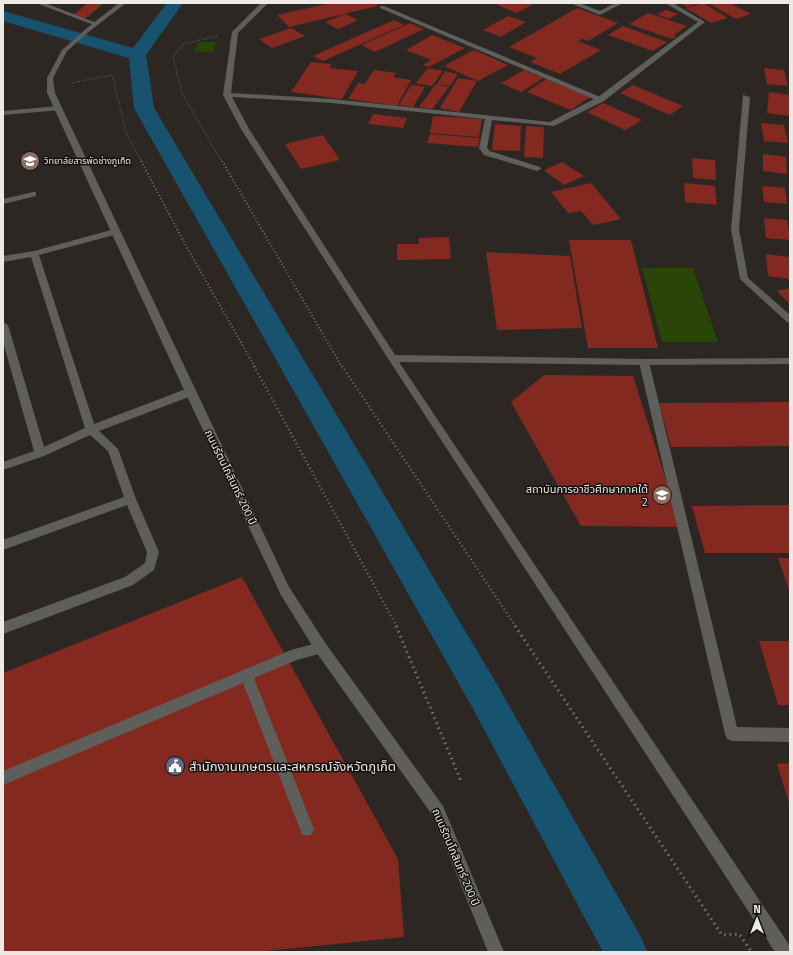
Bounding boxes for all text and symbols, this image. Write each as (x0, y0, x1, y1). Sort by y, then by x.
school or university icon: วิทยาลัยสารพัดช่างภูเก็ต (19, 150, 41, 172)
place label: วิทยาลัยสารพัดช่างภูเก็ต (44, 154, 131, 167)
street label: ถนนรัตนโกสินทร์ 200 ปี (201, 427, 261, 527)
place label: สถาบันการอาชีวศึกษาภาคใต้ 2 (526, 481, 648, 510)
school or university icon: สถาบันการอาชีวศึกษาภาคใต้ 2 (651, 484, 673, 506)
public building icon: สำนักงานเกษตรและสหกรณ์จังหวัดภูเก็ต (164, 755, 186, 777)
place label: สำนักงานเกษตรและสหกรณ์จังหวัดภูเก็ต (189, 756, 396, 776)
street label: ถนนรัตนโกสินทร์ 200 ปี (428, 806, 484, 908)
north arrow (737, 899, 777, 939)
text: N (753, 901, 761, 917)

